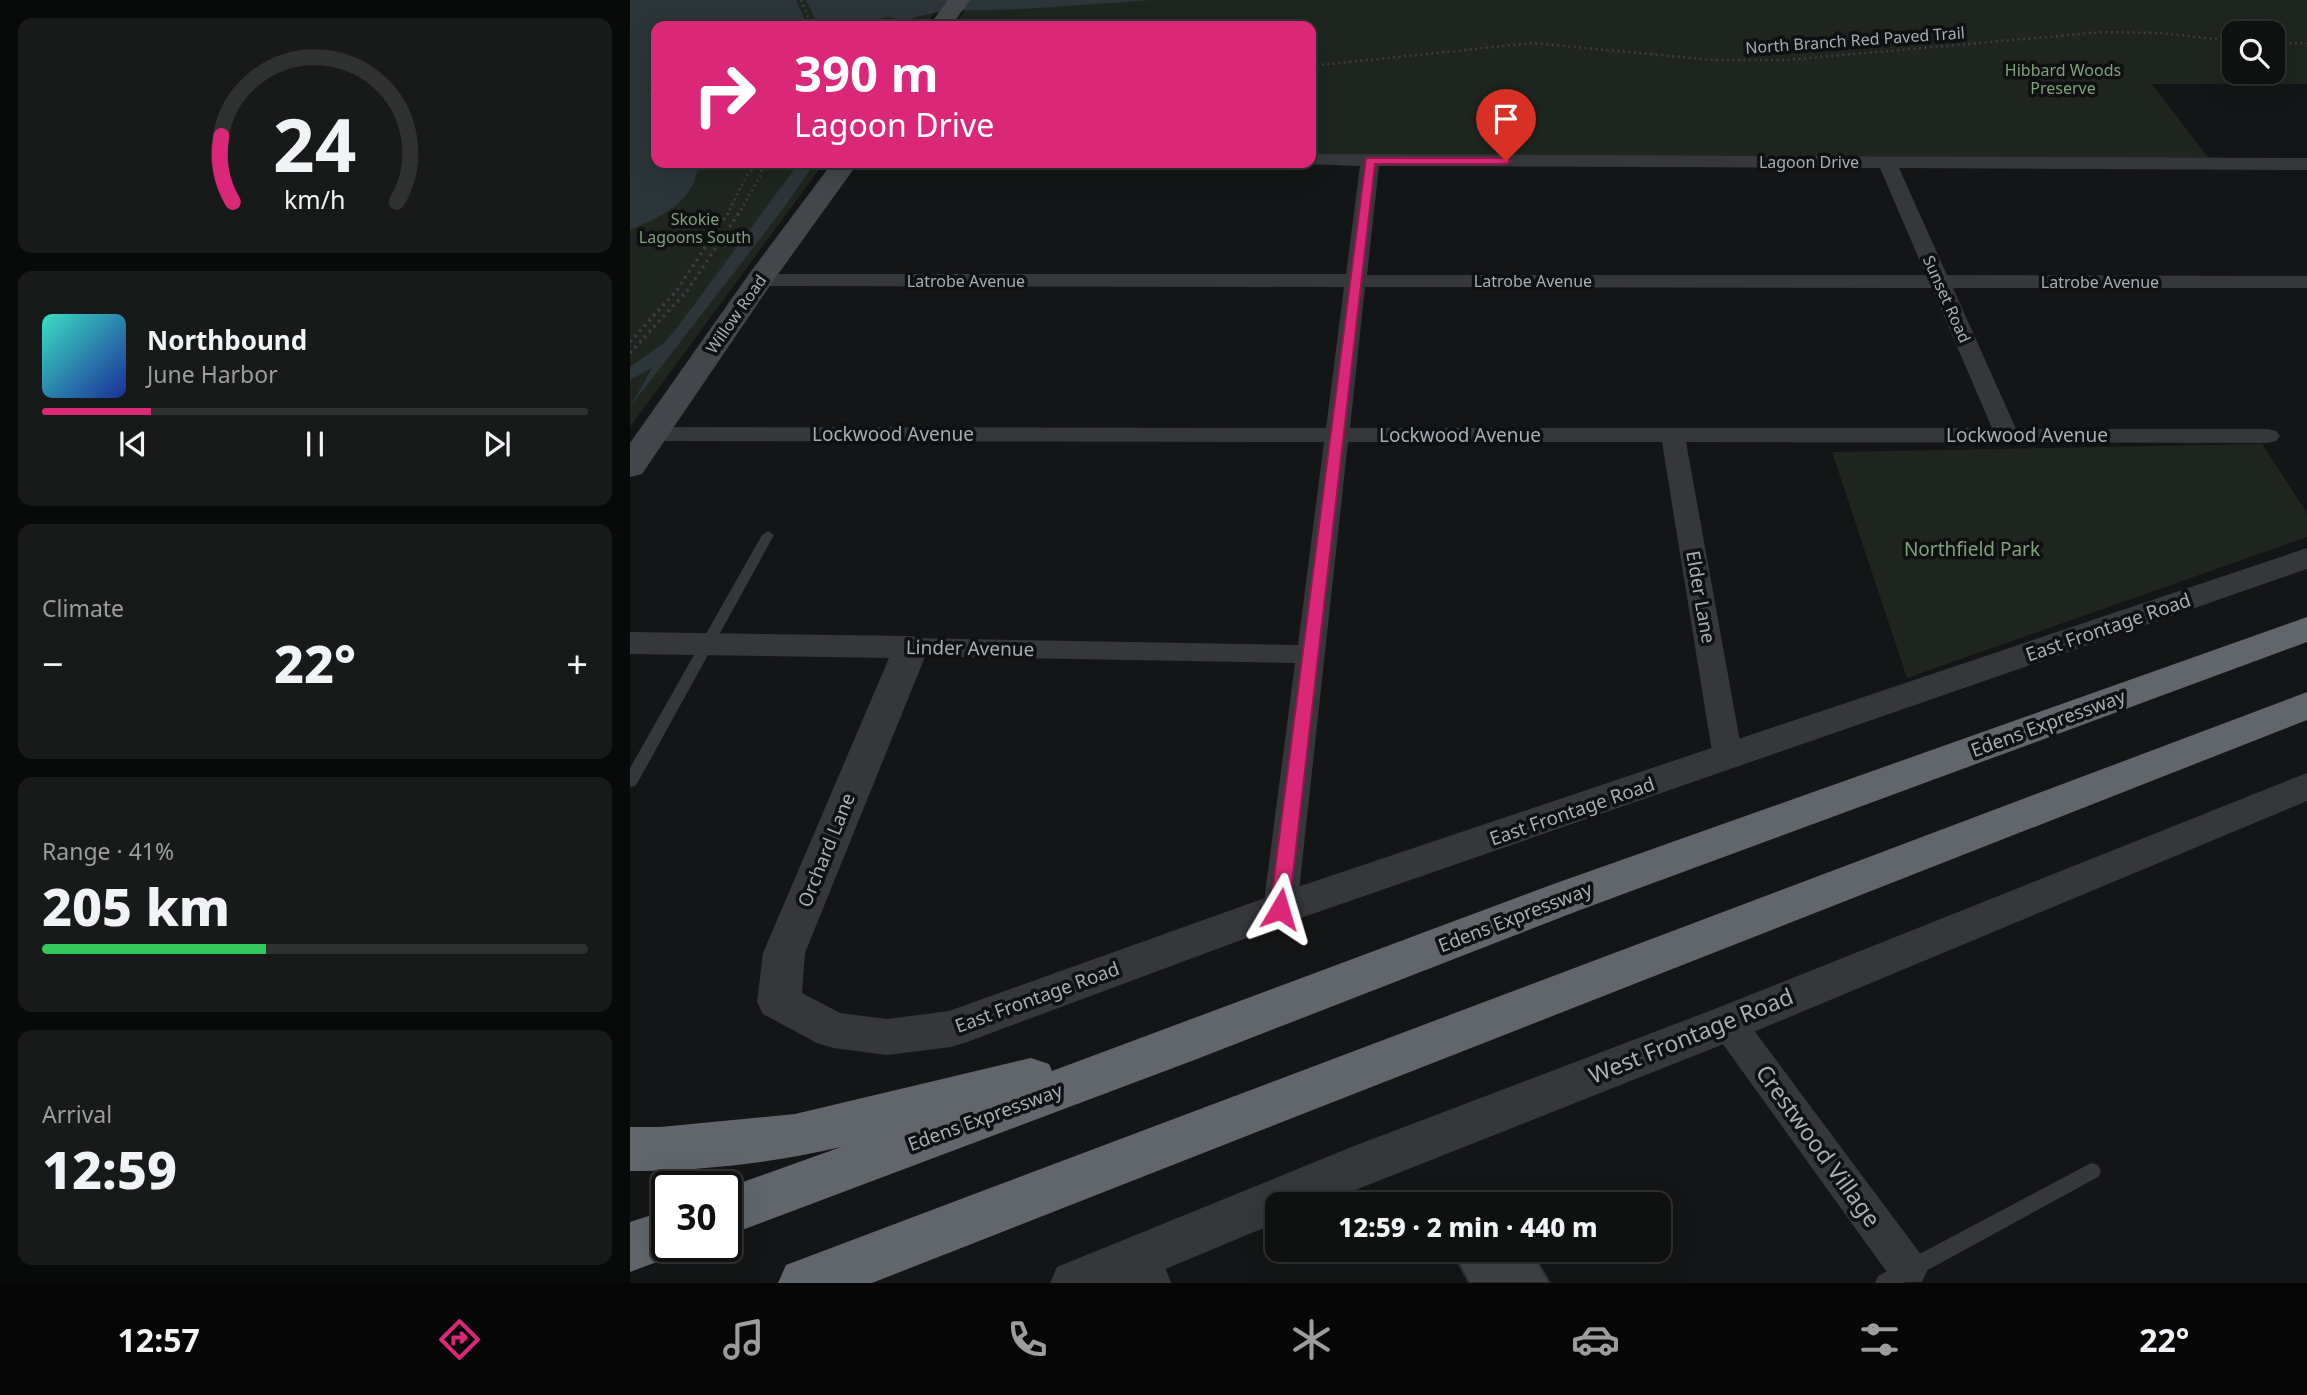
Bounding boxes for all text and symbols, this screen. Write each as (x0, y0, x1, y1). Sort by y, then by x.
street label: North Branch Red Paved Trail (1745, 21, 1965, 59)
map controls (2222, 21, 2285, 84)
button: search (2222, 21, 2285, 84)
text: 390 m (794, 40, 939, 106)
icon: right (679, 49, 770, 140)
park label: Hibbard Woods Preserve (2005, 59, 2121, 99)
pin (1476, 89, 1536, 161)
text: 24 (273, 94, 357, 193)
icon: arrive (1487, 100, 1525, 138)
text: Lagoon Drive (794, 103, 994, 146)
street label: Lagoon Drive (1759, 151, 1859, 173)
text: km/h (284, 181, 346, 215)
park label: Skokie Lagoons South (639, 208, 751, 248)
street label: Sunset Road (1918, 252, 1976, 346)
street label: Willow Road (701, 270, 771, 358)
street label: Latrobe Avenue (907, 270, 1025, 292)
street label: Latrobe Avenue (1474, 270, 1592, 292)
street label: Latrobe Avenue (2041, 271, 2159, 293)
text: Northbound (147, 322, 307, 358)
text: June Harbor (147, 358, 278, 390)
street label: Lockwood Avenue (812, 421, 974, 447)
street label: Lockwood Avenue (1379, 422, 1541, 448)
street label: Lockwood Avenue (1946, 422, 2108, 448)
icon: previous (114, 425, 152, 463)
icon: pause (296, 425, 334, 463)
icon: next (478, 425, 516, 463)
park label: Northfield Park (1904, 536, 2040, 562)
street label: Elder Lane (1680, 549, 1722, 645)
street label: East Frontage Road (2022, 587, 2194, 667)
text: Climate (42, 592, 124, 624)
text: 22° (274, 627, 356, 698)
street label: Linder Avenue (906, 634, 1034, 662)
text: − (42, 637, 64, 689)
text: + (566, 637, 588, 689)
street label: Edens Expressway (1967, 683, 2129, 763)
street label: East Frontage Road (1486, 771, 1658, 851)
street label: Orchard Lane (791, 789, 861, 911)
text: Range · 41% (42, 835, 174, 867)
text: 205 km (42, 870, 230, 941)
position arrow (1243, 872, 1317, 946)
street label: Edens Expressway (1434, 876, 1596, 958)
street label: East Frontage Road (951, 955, 1123, 1039)
street label: West Frontage Road (1584, 979, 1798, 1091)
street label: Crestwood Village (1749, 1058, 1889, 1233)
street label: Edens Expressway (904, 1077, 1066, 1157)
text: Arrival (42, 1098, 112, 1130)
text: 12:59 (42, 1133, 177, 1204)
speed limit sign: 30 (651, 1171, 742, 1262)
text: 12:59 · 2 min · 440 m (1338, 1209, 1598, 1245)
icon: directions (435, 1315, 484, 1364)
icon: music (719, 1315, 768, 1364)
icon: phone (1003, 1315, 1052, 1364)
icon: climate (1287, 1315, 1336, 1364)
icon: car (1571, 1315, 1620, 1364)
icon: filters (1855, 1315, 1904, 1364)
text: 12:57 (118, 1318, 200, 1361)
text: 22° (2139, 1318, 2189, 1361)

